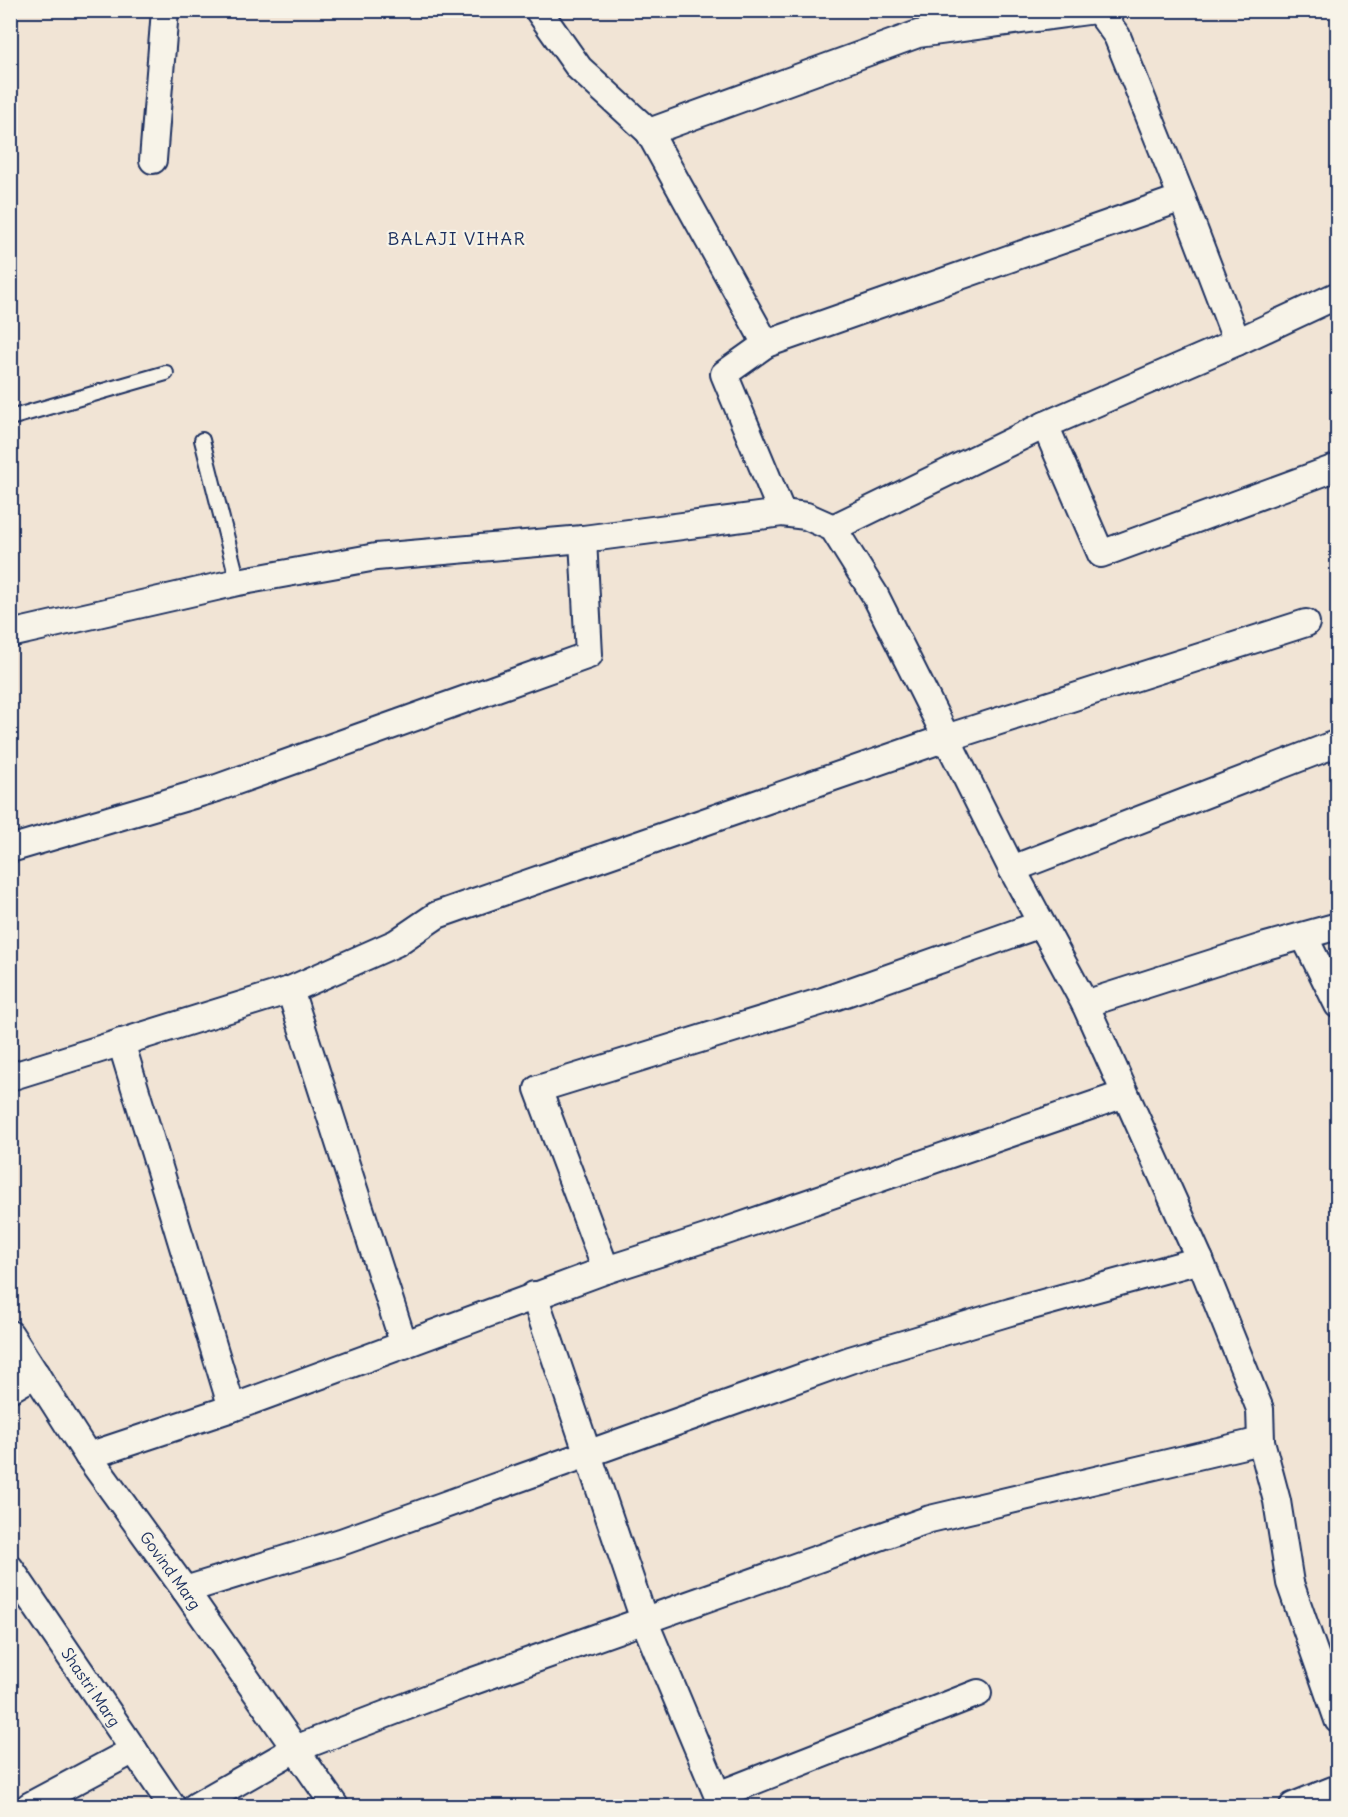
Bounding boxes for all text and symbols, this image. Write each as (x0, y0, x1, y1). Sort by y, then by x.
district label: BALAJI VIHAR (388, 227, 527, 250)
street label: Govind Marg (136, 1527, 206, 1613)
street label: Shastri Marg (57, 1644, 125, 1730)

